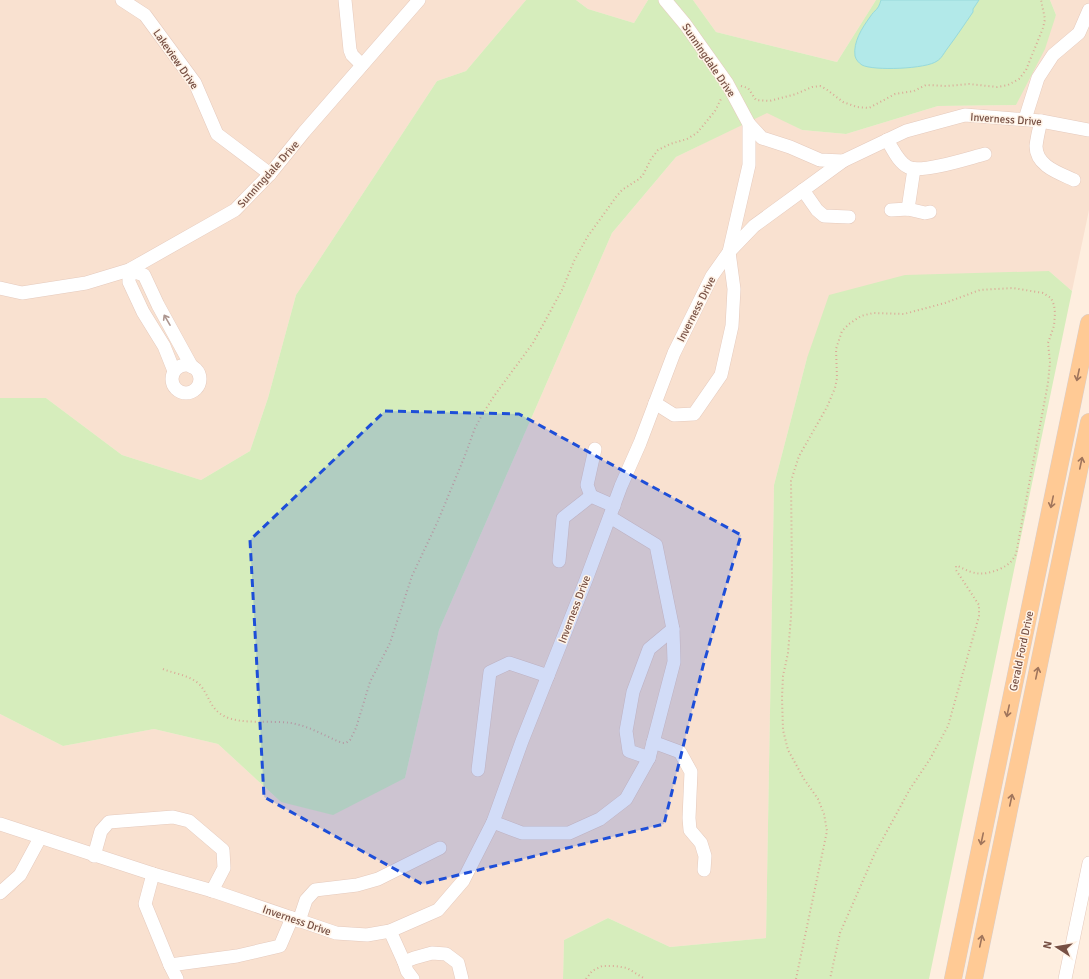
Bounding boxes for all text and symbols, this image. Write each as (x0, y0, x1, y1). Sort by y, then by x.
street label: Sunningdale Drive (679, 21, 738, 100)
street label: Lakeview Drive (150, 27, 201, 92)
street label: Inverness Drive (970, 111, 1042, 128)
street label: Sunningdale Drive (235, 138, 302, 211)
street label: Inverness Drive (674, 274, 719, 344)
one-way arrow (162, 314, 170, 326)
one-way arrow (1074, 368, 1082, 381)
one-way arrow (1077, 457, 1085, 470)
one-way arrow (1047, 495, 1055, 508)
street label: Inverness Drive (556, 573, 593, 645)
street label: Gerald Ford Drive (1007, 610, 1036, 692)
one-way arrow (1033, 666, 1041, 679)
one-way arrow (1004, 705, 1012, 718)
one-way arrow (1007, 794, 1015, 807)
one-way arrow (978, 832, 986, 845)
street label: Inverness Drive (261, 903, 333, 938)
north arrow (1037, 927, 1077, 967)
one-way arrow (978, 935, 986, 948)
text: N (1041, 940, 1055, 950)

